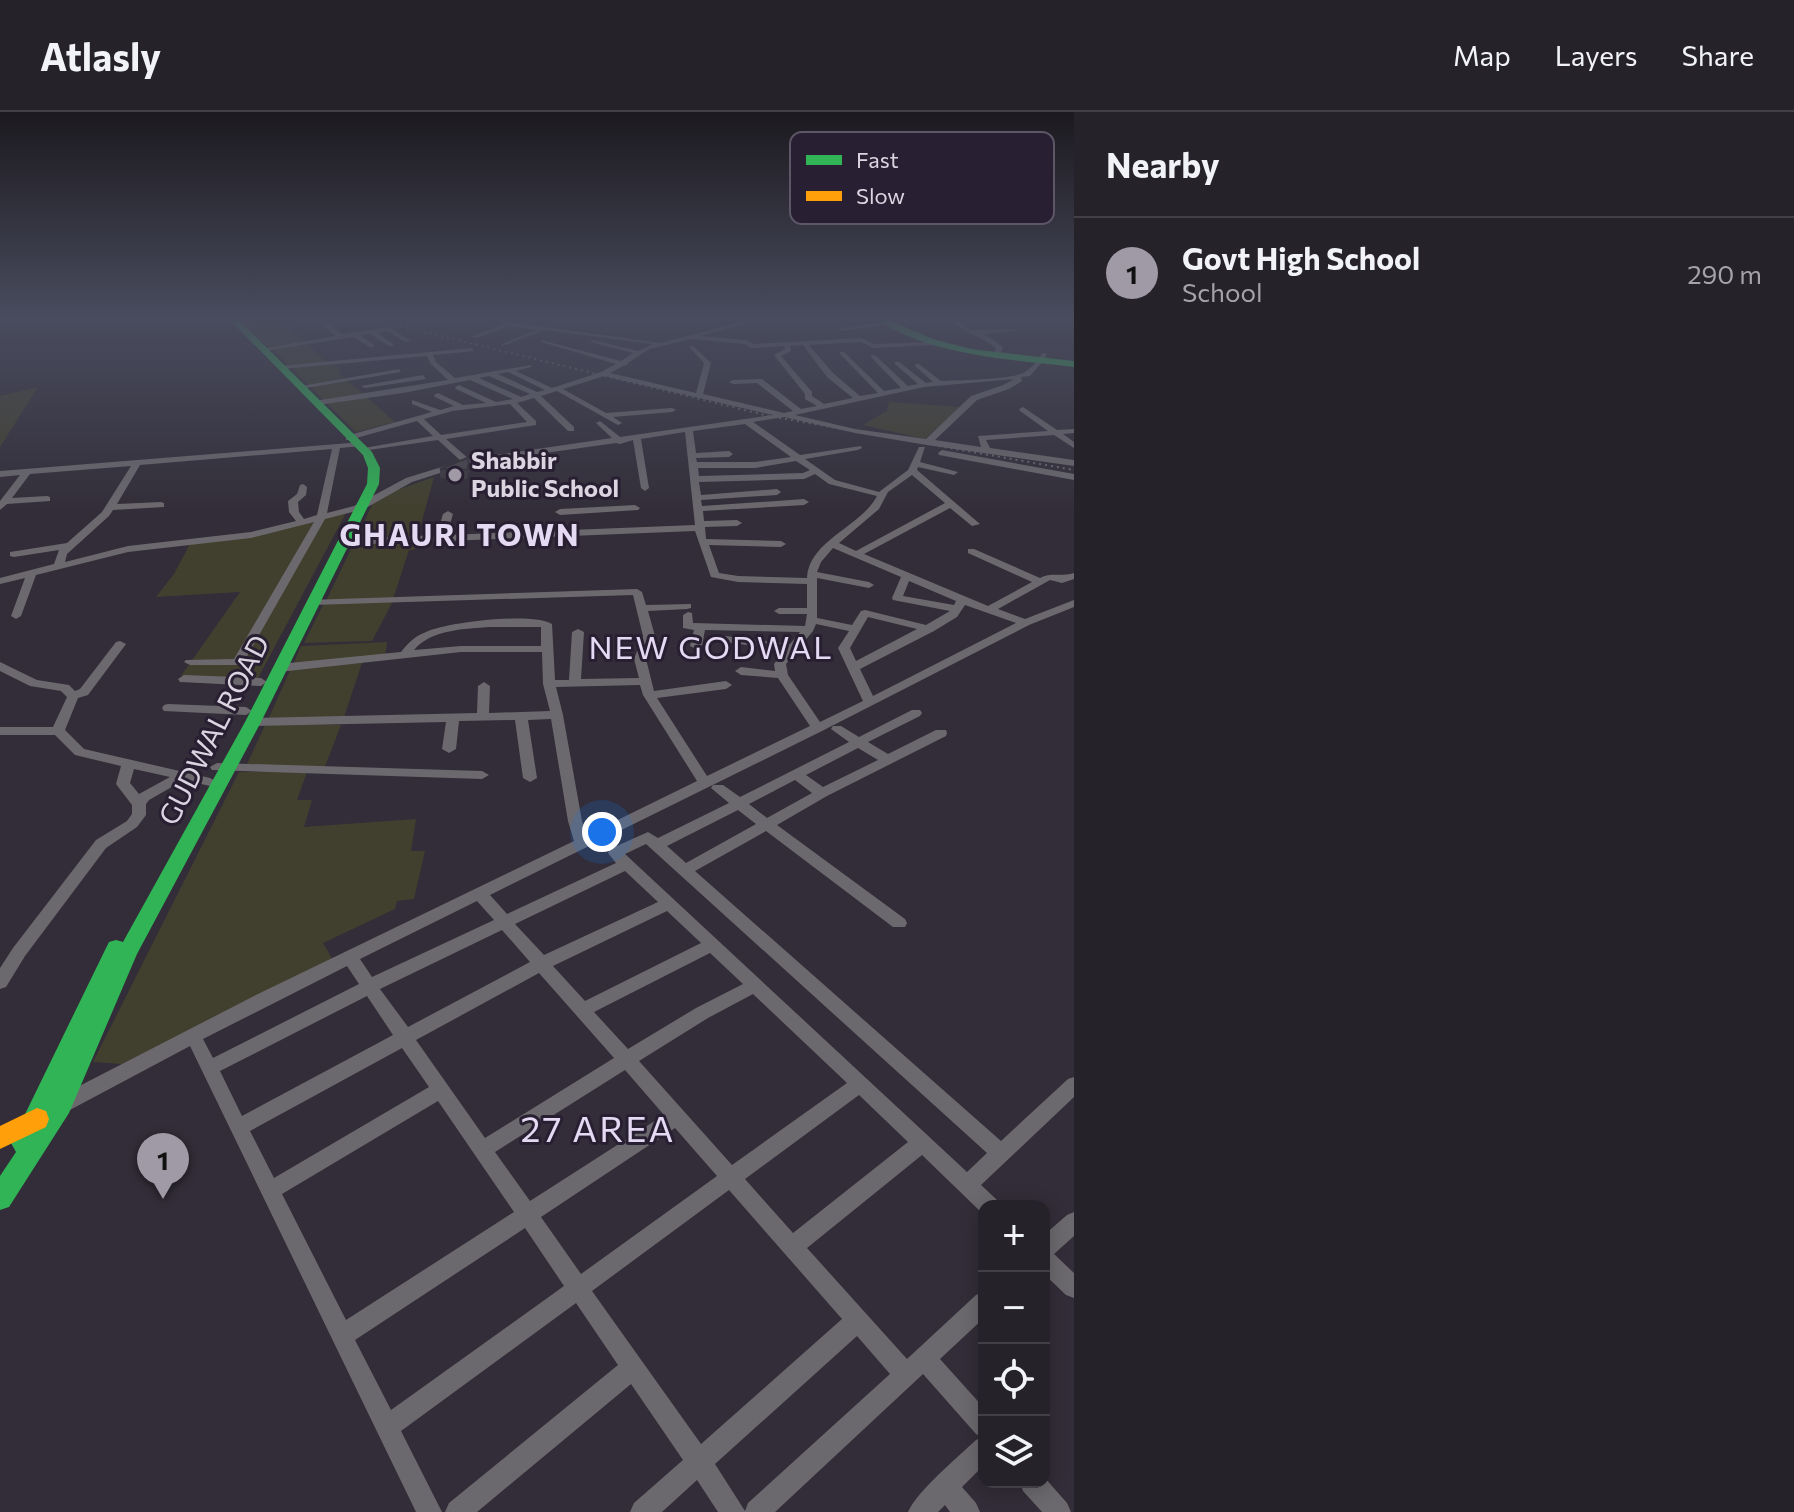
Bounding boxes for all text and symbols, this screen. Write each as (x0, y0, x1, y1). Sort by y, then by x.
text: Atlasly (40, 32, 161, 79)
text: Map (1453, 38, 1511, 72)
text: Layers (1555, 38, 1637, 72)
text: Share (1681, 38, 1754, 72)
legend (790, 132, 1054, 224)
text: Nearby (1106, 143, 1220, 185)
text: Fast (856, 146, 899, 173)
text: Slow (856, 182, 905, 209)
text: Govt High School (1182, 239, 1420, 276)
text: 1 (1126, 258, 1138, 289)
text: 290 m (1687, 258, 1762, 289)
text: School (1182, 276, 1263, 307)
place label: Shabbir Public School (471, 445, 619, 502)
marker: Shabbir Public School (446, 466, 464, 484)
district label: GHAURI TOWN (339, 515, 581, 552)
district label: NEW GODWAL (588, 626, 834, 666)
street label: GUDWAL ROAD (151, 629, 276, 830)
your location (582, 812, 622, 852)
district label: 27 AREA (521, 1105, 675, 1149)
pin: 1 (137, 1133, 189, 1199)
map controls (978, 1200, 1050, 1488)
button: + (978, 1200, 1050, 1272)
button: − (978, 1272, 1050, 1344)
button: locate (978, 1344, 1050, 1416)
button: layers (978, 1416, 1050, 1488)

